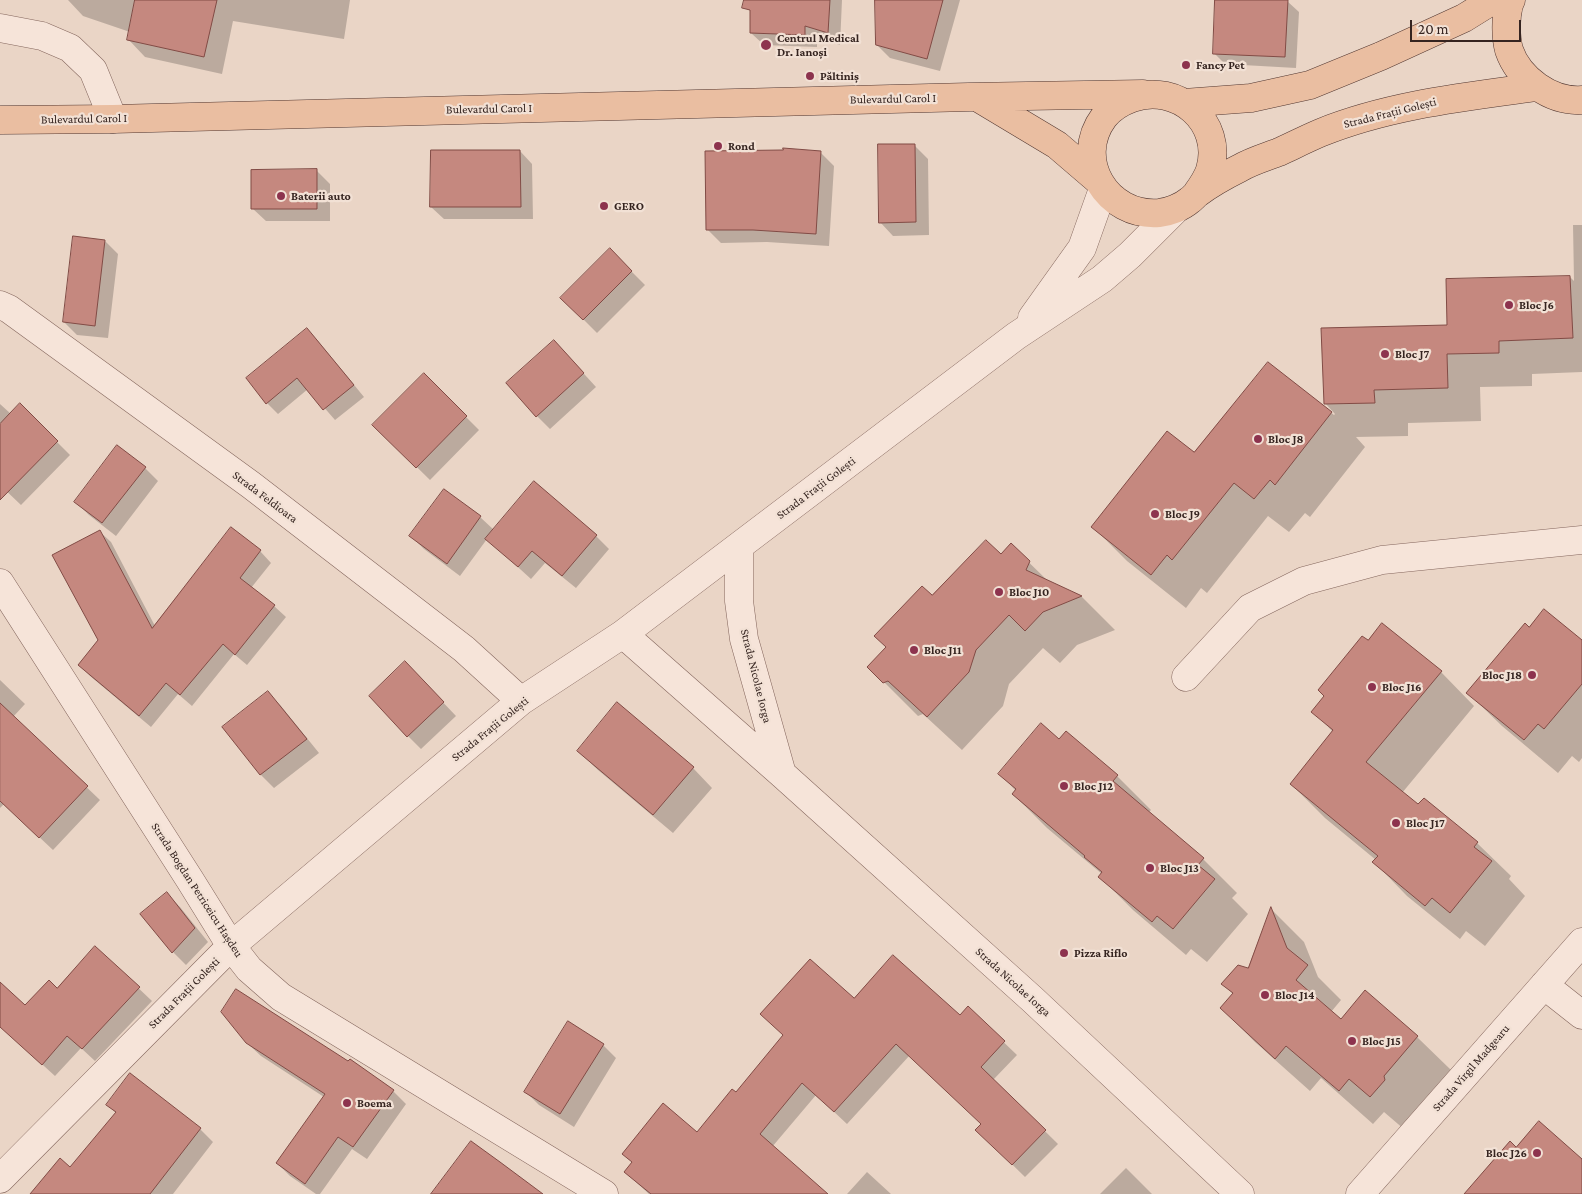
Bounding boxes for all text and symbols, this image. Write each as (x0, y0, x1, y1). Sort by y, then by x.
scale bar (1412, 10, 1523, 42)
text: 20 m (1418, 21, 1449, 37)
place label: Centrul Medical Dr. Ianoși (777, 31, 859, 59)
marker: Centrul Medical Dr. Ianoși (759, 38, 773, 52)
place label: Fancy Pet (1196, 58, 1244, 72)
marker: Fancy Pet (1180, 59, 1192, 71)
place label: Păltiniș (820, 69, 859, 83)
marker: Păltiniș (804, 70, 816, 82)
street label: Bulevardul Carol I (850, 91, 936, 107)
street label: Strada Frații Golești (1342, 95, 1438, 131)
street label: Bulevardul Carol I (446, 101, 532, 117)
street label: Bulevardul Carol I (41, 111, 127, 127)
place label: Rond (728, 139, 755, 153)
marker: Rond (712, 140, 724, 152)
place label: Baterii auto (291, 189, 351, 203)
marker: Baterii auto (275, 190, 287, 202)
place label: GERO (614, 199, 644, 213)
marker: GERO (598, 200, 610, 212)
place label: Bloc J6 (1519, 298, 1554, 312)
marker: Bloc J6 (1503, 299, 1515, 311)
place label: Bloc J7 (1395, 347, 1429, 361)
marker: Bloc J7 (1379, 348, 1391, 360)
place label: Bloc J8 (1268, 432, 1304, 446)
marker: Bloc J8 (1252, 433, 1264, 445)
street label: Strada Frații Golești (774, 454, 858, 522)
street label: Strada Feldioara (230, 468, 300, 526)
place label: Bloc J9 (1165, 507, 1200, 521)
marker: Bloc J9 (1149, 508, 1161, 520)
place label: Bloc J10 (1009, 585, 1049, 599)
marker: Bloc J10 (993, 586, 1005, 598)
street label: Strada Nicolae Iorga (737, 628, 775, 724)
place label: Bloc J11 (924, 643, 961, 657)
marker: Bloc J11 (908, 644, 920, 656)
place label: Bloc J18 (1482, 668, 1522, 682)
marker: Bloc J18 (1526, 669, 1538, 681)
place label: Bloc J16 (1382, 680, 1422, 694)
marker: Bloc J16 (1366, 681, 1378, 693)
street label: Strada Frații Golești (449, 694, 531, 764)
place label: Bloc J12 (1074, 779, 1113, 793)
marker: Bloc J12 (1058, 780, 1070, 792)
place label: Bloc J17 (1406, 816, 1445, 830)
marker: Bloc J17 (1390, 817, 1402, 829)
street label: Strada Bogdan Petriceicu Hașdeu (148, 820, 246, 960)
place label: Bloc J13 (1160, 861, 1199, 875)
marker: Bloc J13 (1144, 862, 1156, 874)
street label: Strada Nicolae Iorga (972, 944, 1054, 1020)
place label: Pizza Riflo (1074, 946, 1128, 960)
marker: Pizza Riflo (1058, 947, 1070, 959)
street label: Strada Frații Golești (145, 954, 223, 1032)
place label: Bloc J14 (1275, 988, 1314, 1002)
marker: Bloc J14 (1259, 989, 1271, 1001)
street label: Strada Virgil Madgearu (1429, 1022, 1513, 1114)
place label: Bloc J15 (1362, 1034, 1401, 1048)
marker: Bloc J15 (1346, 1035, 1358, 1047)
place label: Boema (357, 1096, 392, 1110)
marker: Boema (341, 1097, 353, 1109)
place label: Bloc J26 (1486, 1146, 1527, 1160)
marker: Bloc J26 (1531, 1147, 1543, 1159)

